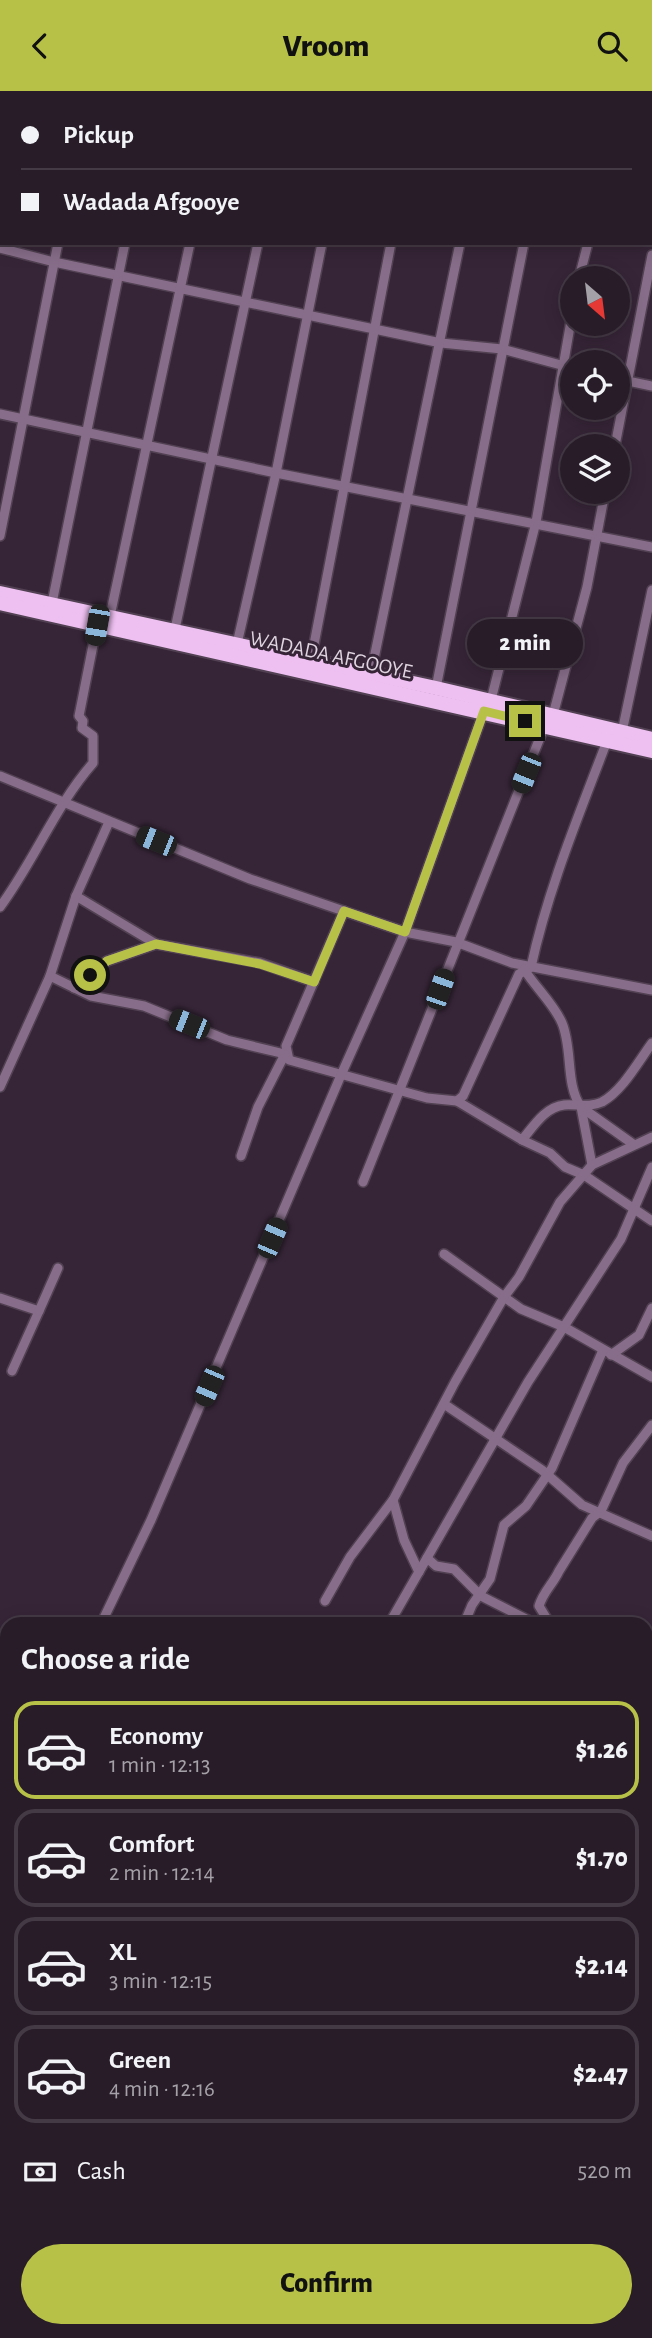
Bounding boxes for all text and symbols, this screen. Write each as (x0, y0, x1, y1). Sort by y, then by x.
icon: back (21, 27, 59, 65)
icon: search (593, 27, 631, 65)
text: Vroom (283, 30, 369, 62)
text: Pickup (63, 122, 134, 148)
text: Wadada Afgooye (63, 189, 240, 215)
north arrow (560, 266, 630, 336)
map controls (560, 266, 630, 504)
button: locate (560, 350, 630, 420)
button: layers (560, 434, 630, 504)
car (84, 602, 111, 648)
callout: 2 min (467, 619, 583, 669)
street label: WADADA AFGOOYE (248, 628, 414, 682)
text: 2 min (499, 632, 551, 655)
route end (509, 705, 541, 737)
car (509, 750, 544, 796)
car (133, 823, 180, 859)
route start (74, 959, 106, 991)
car (424, 966, 457, 1012)
car (166, 1006, 213, 1042)
car (255, 1215, 290, 1261)
car (192, 1363, 227, 1409)
text: Choose a ride (21, 1643, 190, 1675)
icon: car (25, 1719, 88, 1782)
text: Economy (109, 1723, 203, 1749)
text: $1.26 (575, 1737, 628, 1763)
text: 1 min · 12:13 (109, 1754, 210, 1777)
icon: car (25, 1827, 88, 1890)
text: Comfort (109, 1831, 194, 1857)
text: $1.70 (576, 1845, 628, 1871)
text: 2 min · 12:14 (109, 1862, 215, 1885)
icon: car (25, 1935, 88, 1998)
text: XL (109, 1939, 136, 1965)
text: $2.14 (575, 1953, 628, 1979)
text: 3 min · 12:15 (109, 1970, 212, 1993)
icon: car (25, 2043, 88, 2106)
text: Green (109, 2047, 171, 2073)
text: $2.47 (573, 2061, 628, 2087)
text: 4 min · 12:16 (109, 2078, 215, 2101)
icon: cash (21, 2153, 59, 2191)
text: Cash (77, 2158, 126, 2184)
text: 520 m (578, 2160, 632, 2183)
button: Confirm (21, 2244, 632, 2324)

